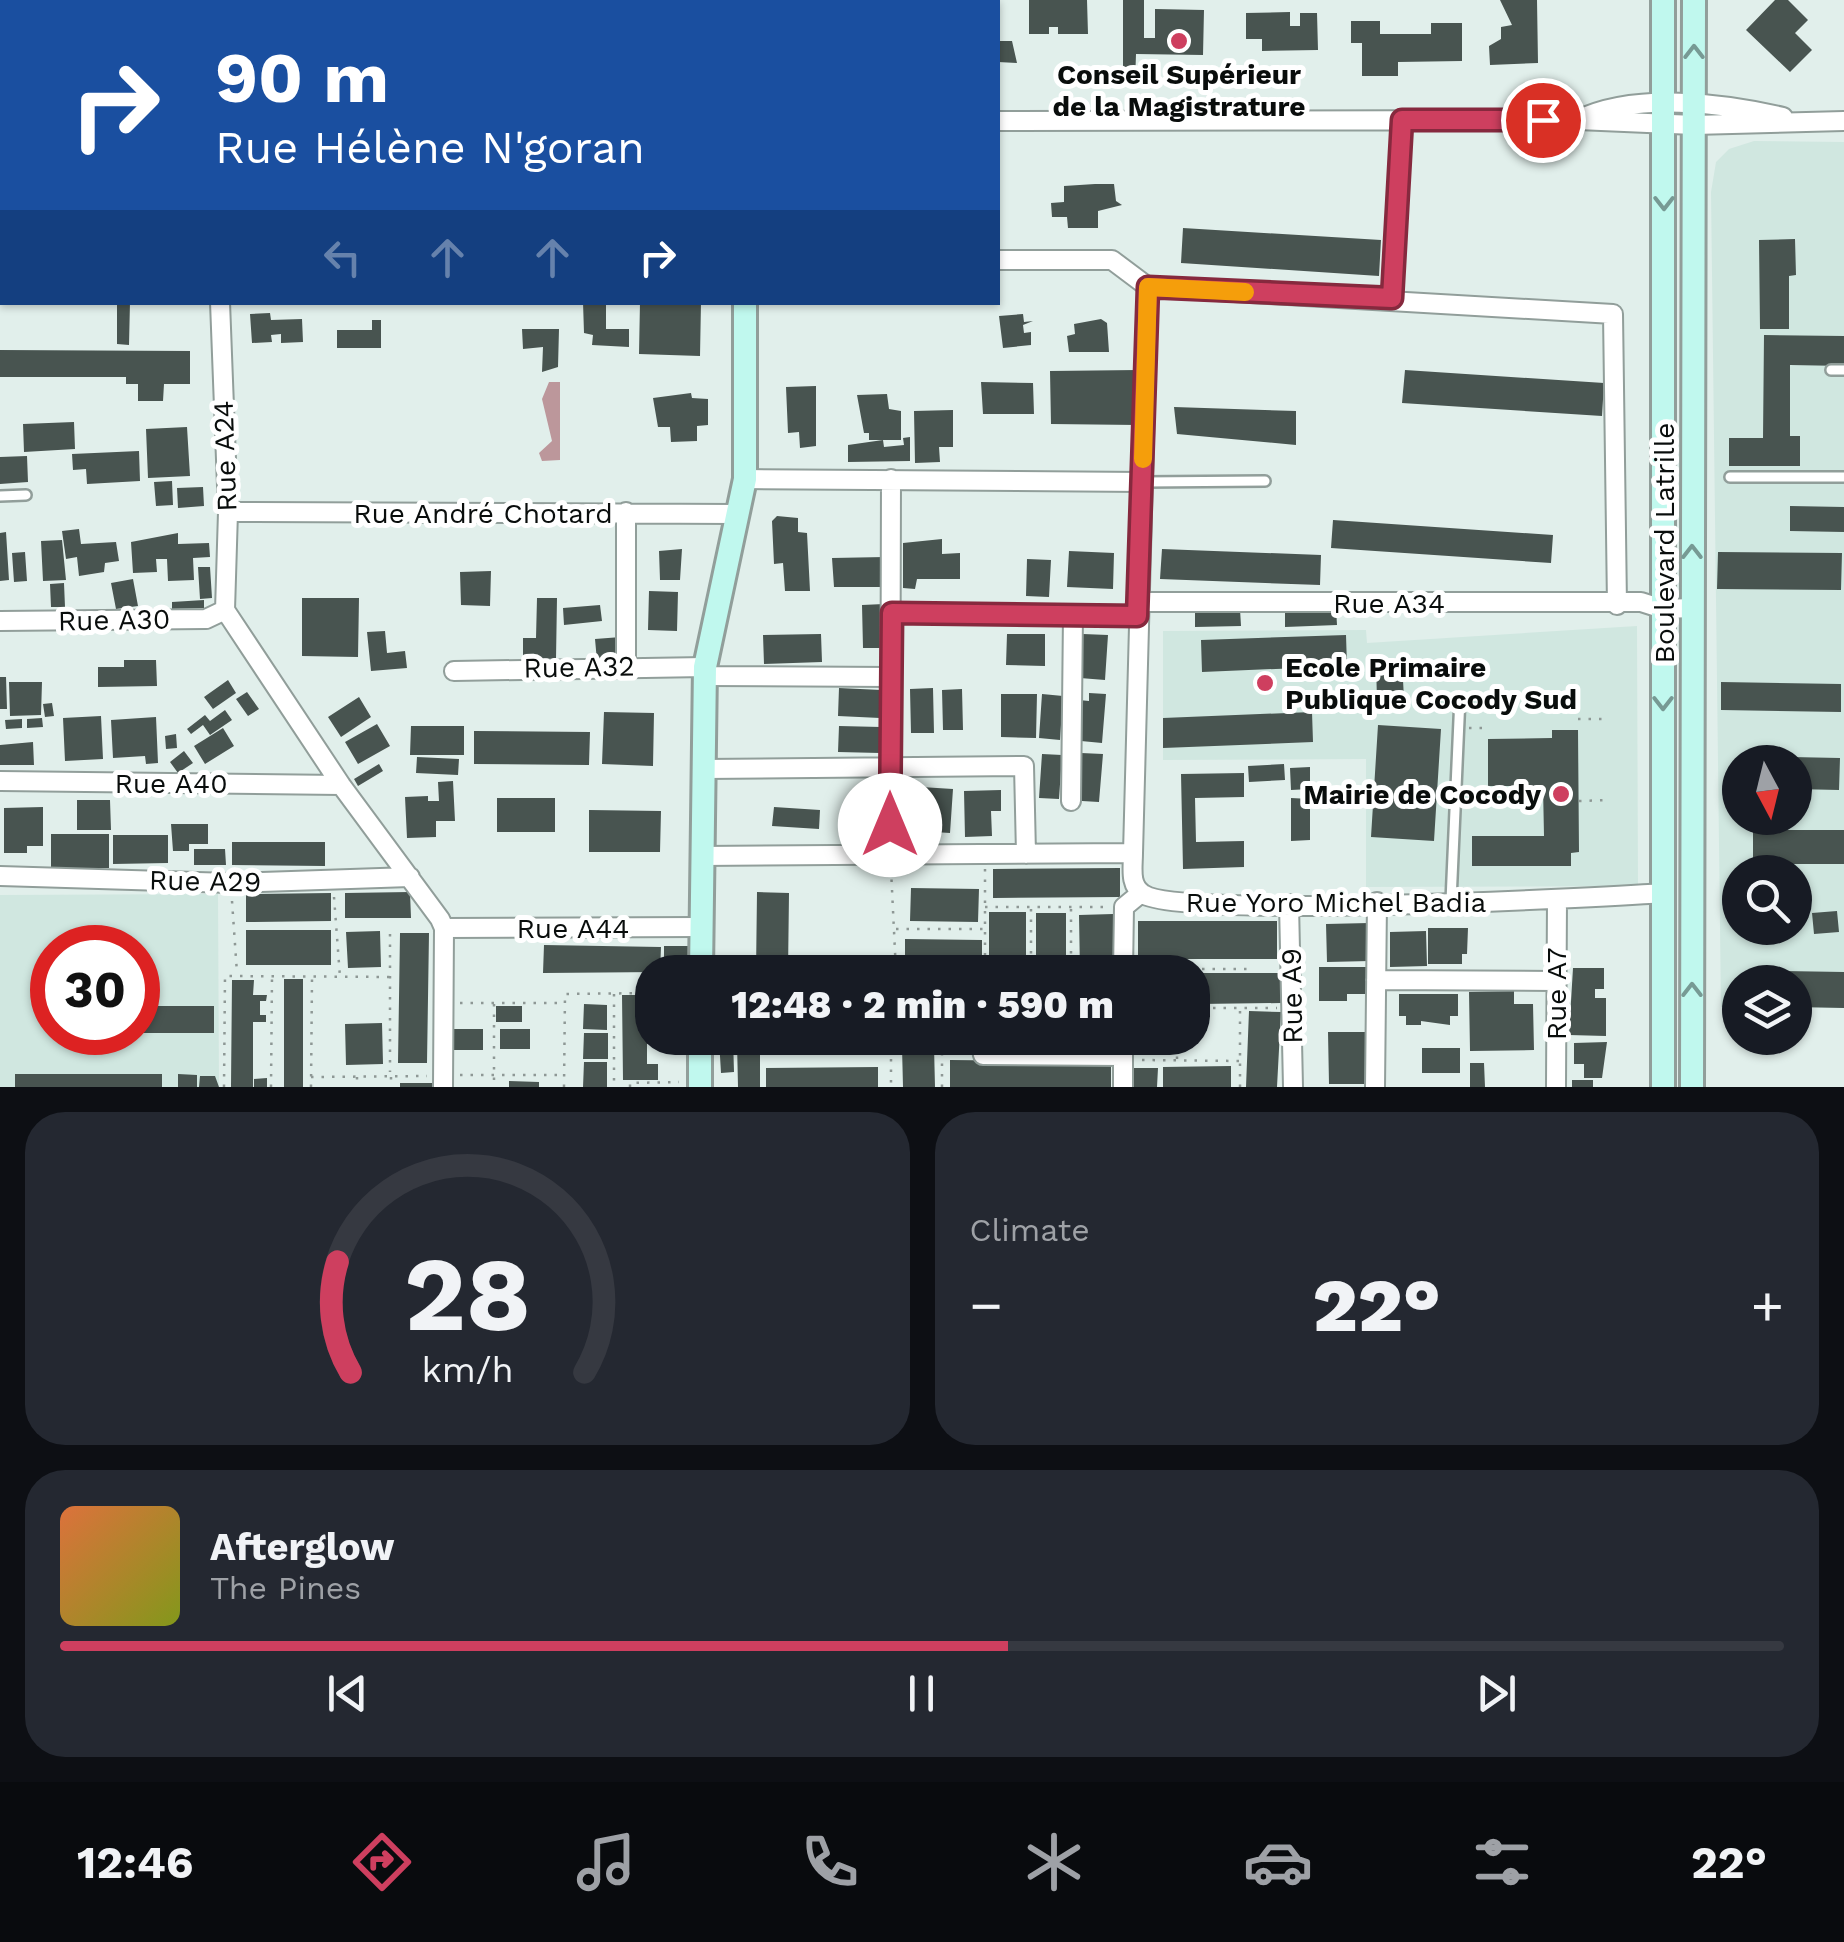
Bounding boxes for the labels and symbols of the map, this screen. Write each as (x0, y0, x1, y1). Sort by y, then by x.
marker: Conseil Supérieur de la Magistrature (1168, 30, 1190, 52)
one-way arrow (1683, 44, 1705, 60)
place label: Conseil Supérieur de la Magistrature (1052, 58, 1306, 123)
pin (1501, 78, 1586, 163)
one-way arrow (1653, 196, 1675, 212)
street label: Rue A24 (207, 400, 243, 512)
street label: Boulevard Latrille (1648, 423, 1681, 663)
street label: Rue André Chotard (353, 497, 613, 530)
one-way arrow (1681, 544, 1703, 560)
street label: Rue A34 (1333, 587, 1445, 620)
street label: Rue A30 (58, 603, 170, 637)
street label: Rue A32 (523, 650, 635, 684)
place label: Ecole Primaire Publique Cocody Sud (1285, 651, 1577, 716)
marker: Ecole Primaire Publique Cocody Sud (1254, 672, 1276, 694)
one-way arrow (1652, 696, 1674, 712)
north arrow (1722, 745, 1812, 835)
street label: Rue A40 (114, 767, 228, 800)
position arrow (838, 773, 942, 877)
place label: Mairie de Cocody (1303, 778, 1541, 811)
marker: Mairie de Cocody (1550, 783, 1572, 805)
street label: Rue A29 (149, 864, 261, 898)
street label: Rue Yoro Michel Badia (1186, 886, 1487, 919)
street label: Rue A44 (517, 912, 629, 945)
speed limit sign: 30 (30, 925, 160, 1055)
street label: Rue A9 (1275, 948, 1309, 1044)
street label: Rue A7 (1540, 948, 1573, 1040)
one-way arrow (1681, 981, 1703, 996)

